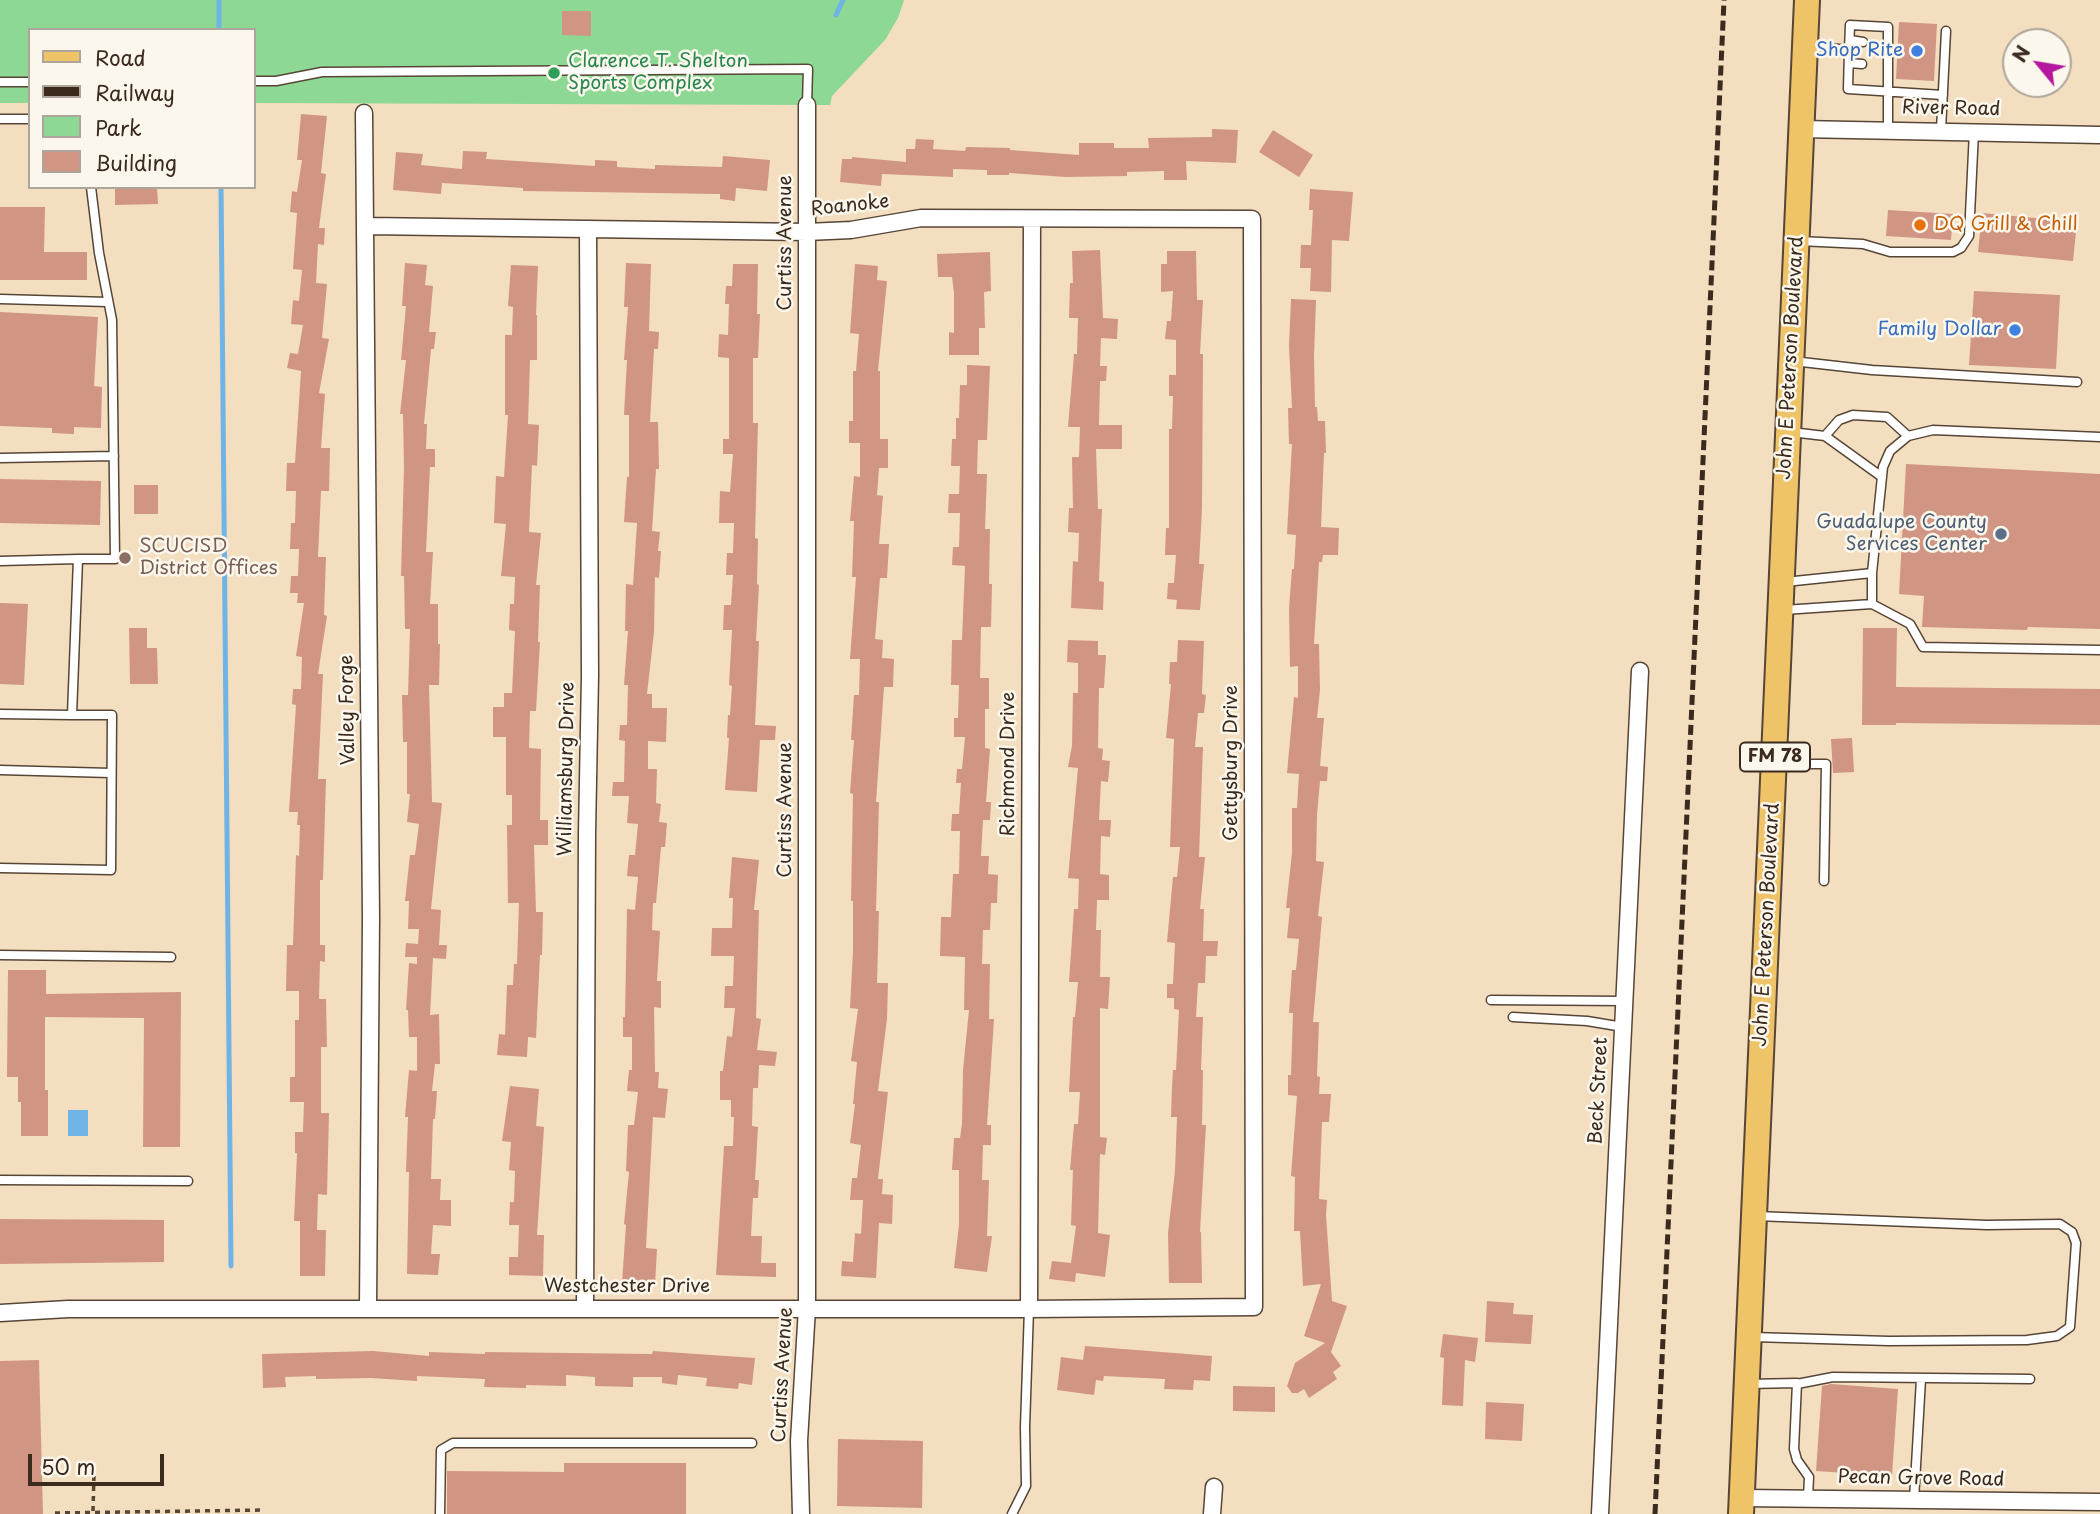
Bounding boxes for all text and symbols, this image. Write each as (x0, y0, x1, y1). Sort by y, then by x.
legend (28, 28, 256, 189)
north arrow (2002, 28, 2072, 98)
place label: Shop Rite (1816, 40, 1903, 62)
text: N (2005, 40, 2036, 67)
text: Road (95, 41, 146, 73)
marker: Shop Rite (1909, 43, 1925, 59)
place label: Clarence T. Shelton Sports Complex (568, 51, 748, 95)
marker: Clarence T. Shelton Sports Complex (546, 65, 562, 81)
text: Railway (95, 76, 175, 108)
street label: River Road (1901, 97, 2001, 121)
text: Park (95, 111, 142, 143)
text: Building (95, 146, 177, 178)
street label: Curtiss Avenue (775, 175, 797, 311)
street label: Roanoke (810, 191, 890, 221)
place label: DQ Grill & Chill (1934, 214, 2078, 236)
marker: DQ Grill & Chill (1912, 217, 1928, 233)
street label: John E Peterson Boulevard (1773, 236, 1809, 480)
place label: Family Dollar (1877, 319, 2001, 341)
marker: Family Dollar (2007, 322, 2023, 338)
place label: Guadalupe County Services Center (1816, 512, 1987, 556)
marker: Guadalupe County Services Center (1993, 526, 2009, 542)
place label: SCUCISD District Offices (139, 536, 278, 580)
marker: SCUCISD District Offices (117, 550, 133, 566)
street label: Valley Forge (336, 655, 360, 765)
street label: Williamsburg Drive (554, 682, 580, 856)
street label: Gettysburg Drive (1221, 685, 1243, 841)
street label: Richmond Drive (998, 692, 1020, 836)
street label: Curtiss Avenue (775, 742, 797, 878)
road number: FM 78 (1740, 742, 1810, 772)
street label: John E Peterson Boulevard (1749, 803, 1785, 1047)
street label: Beck Street (1585, 1037, 1613, 1145)
street label: Westchester Drive (544, 1276, 710, 1298)
street label: Curtiss Avenue (768, 1307, 798, 1443)
scale bar (32, 1440, 168, 1484)
text: 50 m (41, 1450, 95, 1482)
street label: Pecan Grove Road (1837, 1466, 2005, 1492)

